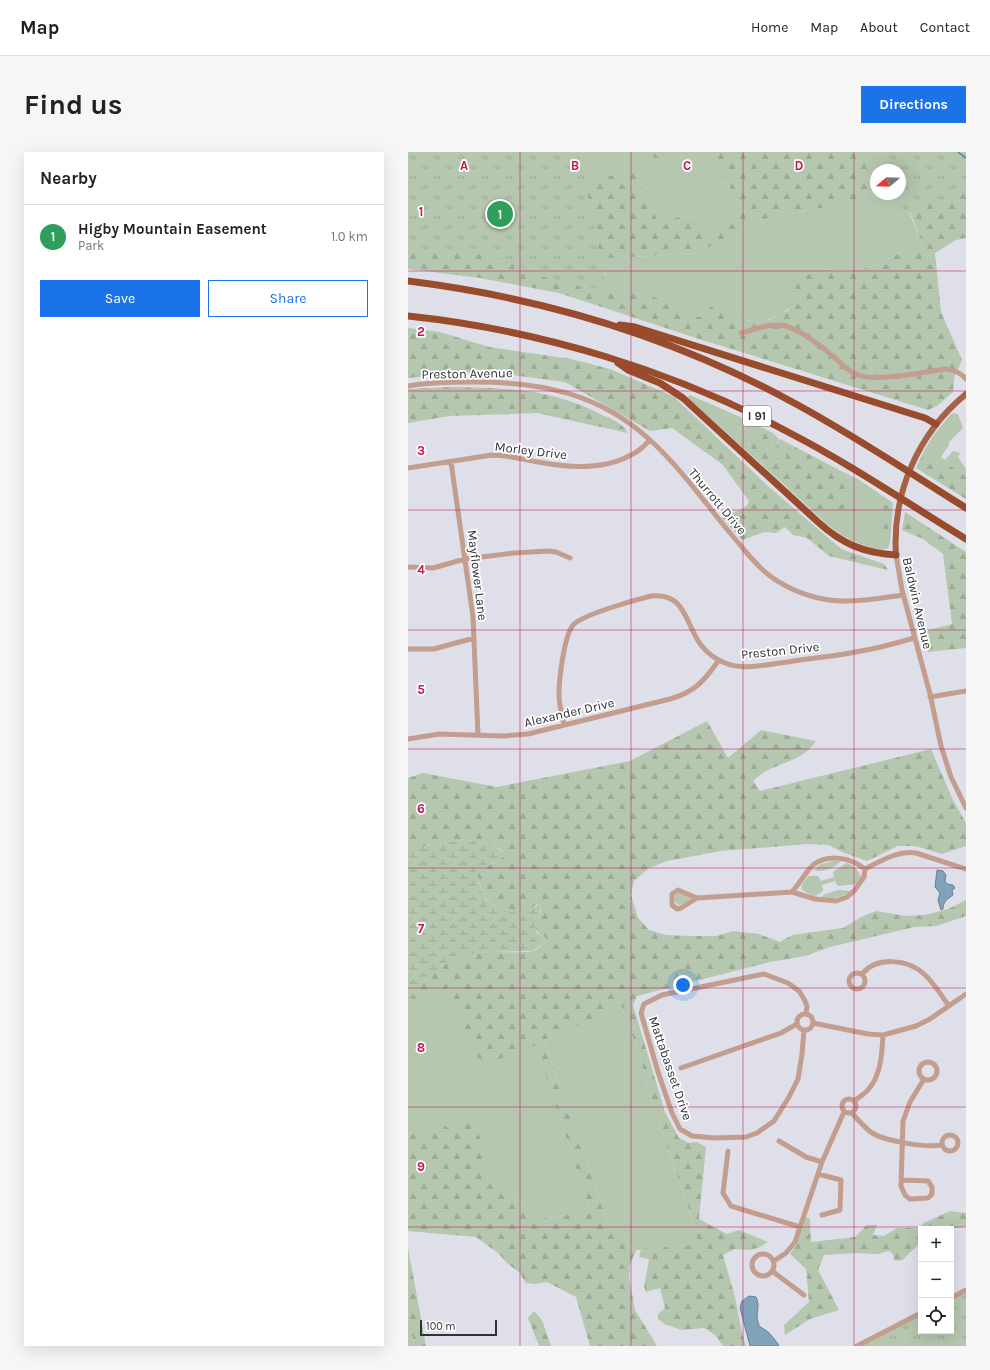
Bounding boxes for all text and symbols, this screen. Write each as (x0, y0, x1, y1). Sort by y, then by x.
text: Map (20, 17, 59, 39)
text: Home (751, 19, 788, 36)
text: Map (810, 19, 838, 36)
text: About (860, 19, 898, 36)
text: Contact (920, 19, 970, 36)
button: Directions (861, 86, 966, 123)
text: Find us (24, 88, 123, 121)
text: A (460, 158, 468, 173)
text: B (571, 158, 579, 173)
text: C (683, 158, 691, 173)
text: D (795, 158, 804, 173)
north arrow (870, 164, 906, 200)
text: Nearby (40, 168, 97, 188)
pin: 1 (487, 199, 513, 229)
text: 1 (419, 204, 423, 219)
text: Higby Mountain Easement (78, 220, 267, 238)
text: 1 (51, 229, 55, 244)
text: 1.0 km (331, 229, 368, 244)
text: Park (78, 238, 104, 253)
button: Save (40, 280, 200, 317)
button: Share (208, 280, 368, 317)
text: 2 (417, 324, 425, 339)
street label: Preston Avenue (421, 365, 513, 382)
road number: I 91 (743, 406, 771, 426)
street label: Morley Drive (494, 439, 568, 462)
text: 3 (417, 443, 425, 458)
street label: Thurrott Drive (686, 465, 750, 538)
street label: Mayflower Lane (465, 529, 491, 621)
street label: Baldwin Avenue (900, 556, 935, 651)
text: 4 (417, 562, 425, 577)
street label: Preston Drive (740, 639, 820, 662)
text: 5 (417, 682, 425, 697)
street label: Alexander Drive (523, 695, 616, 730)
text: 6 (417, 801, 425, 816)
text: 7 (418, 921, 425, 936)
your location (673, 975, 693, 995)
street label: Mattabasset Drive (646, 1014, 695, 1122)
text: 8 (417, 1040, 425, 1055)
text: 9 (417, 1159, 425, 1174)
map controls (918, 1226, 954, 1334)
button: + (918, 1226, 954, 1262)
button: − (918, 1262, 954, 1298)
button: locate (918, 1298, 954, 1334)
scale bar (420, 1318, 497, 1337)
text: 100 m (426, 1320, 456, 1333)

